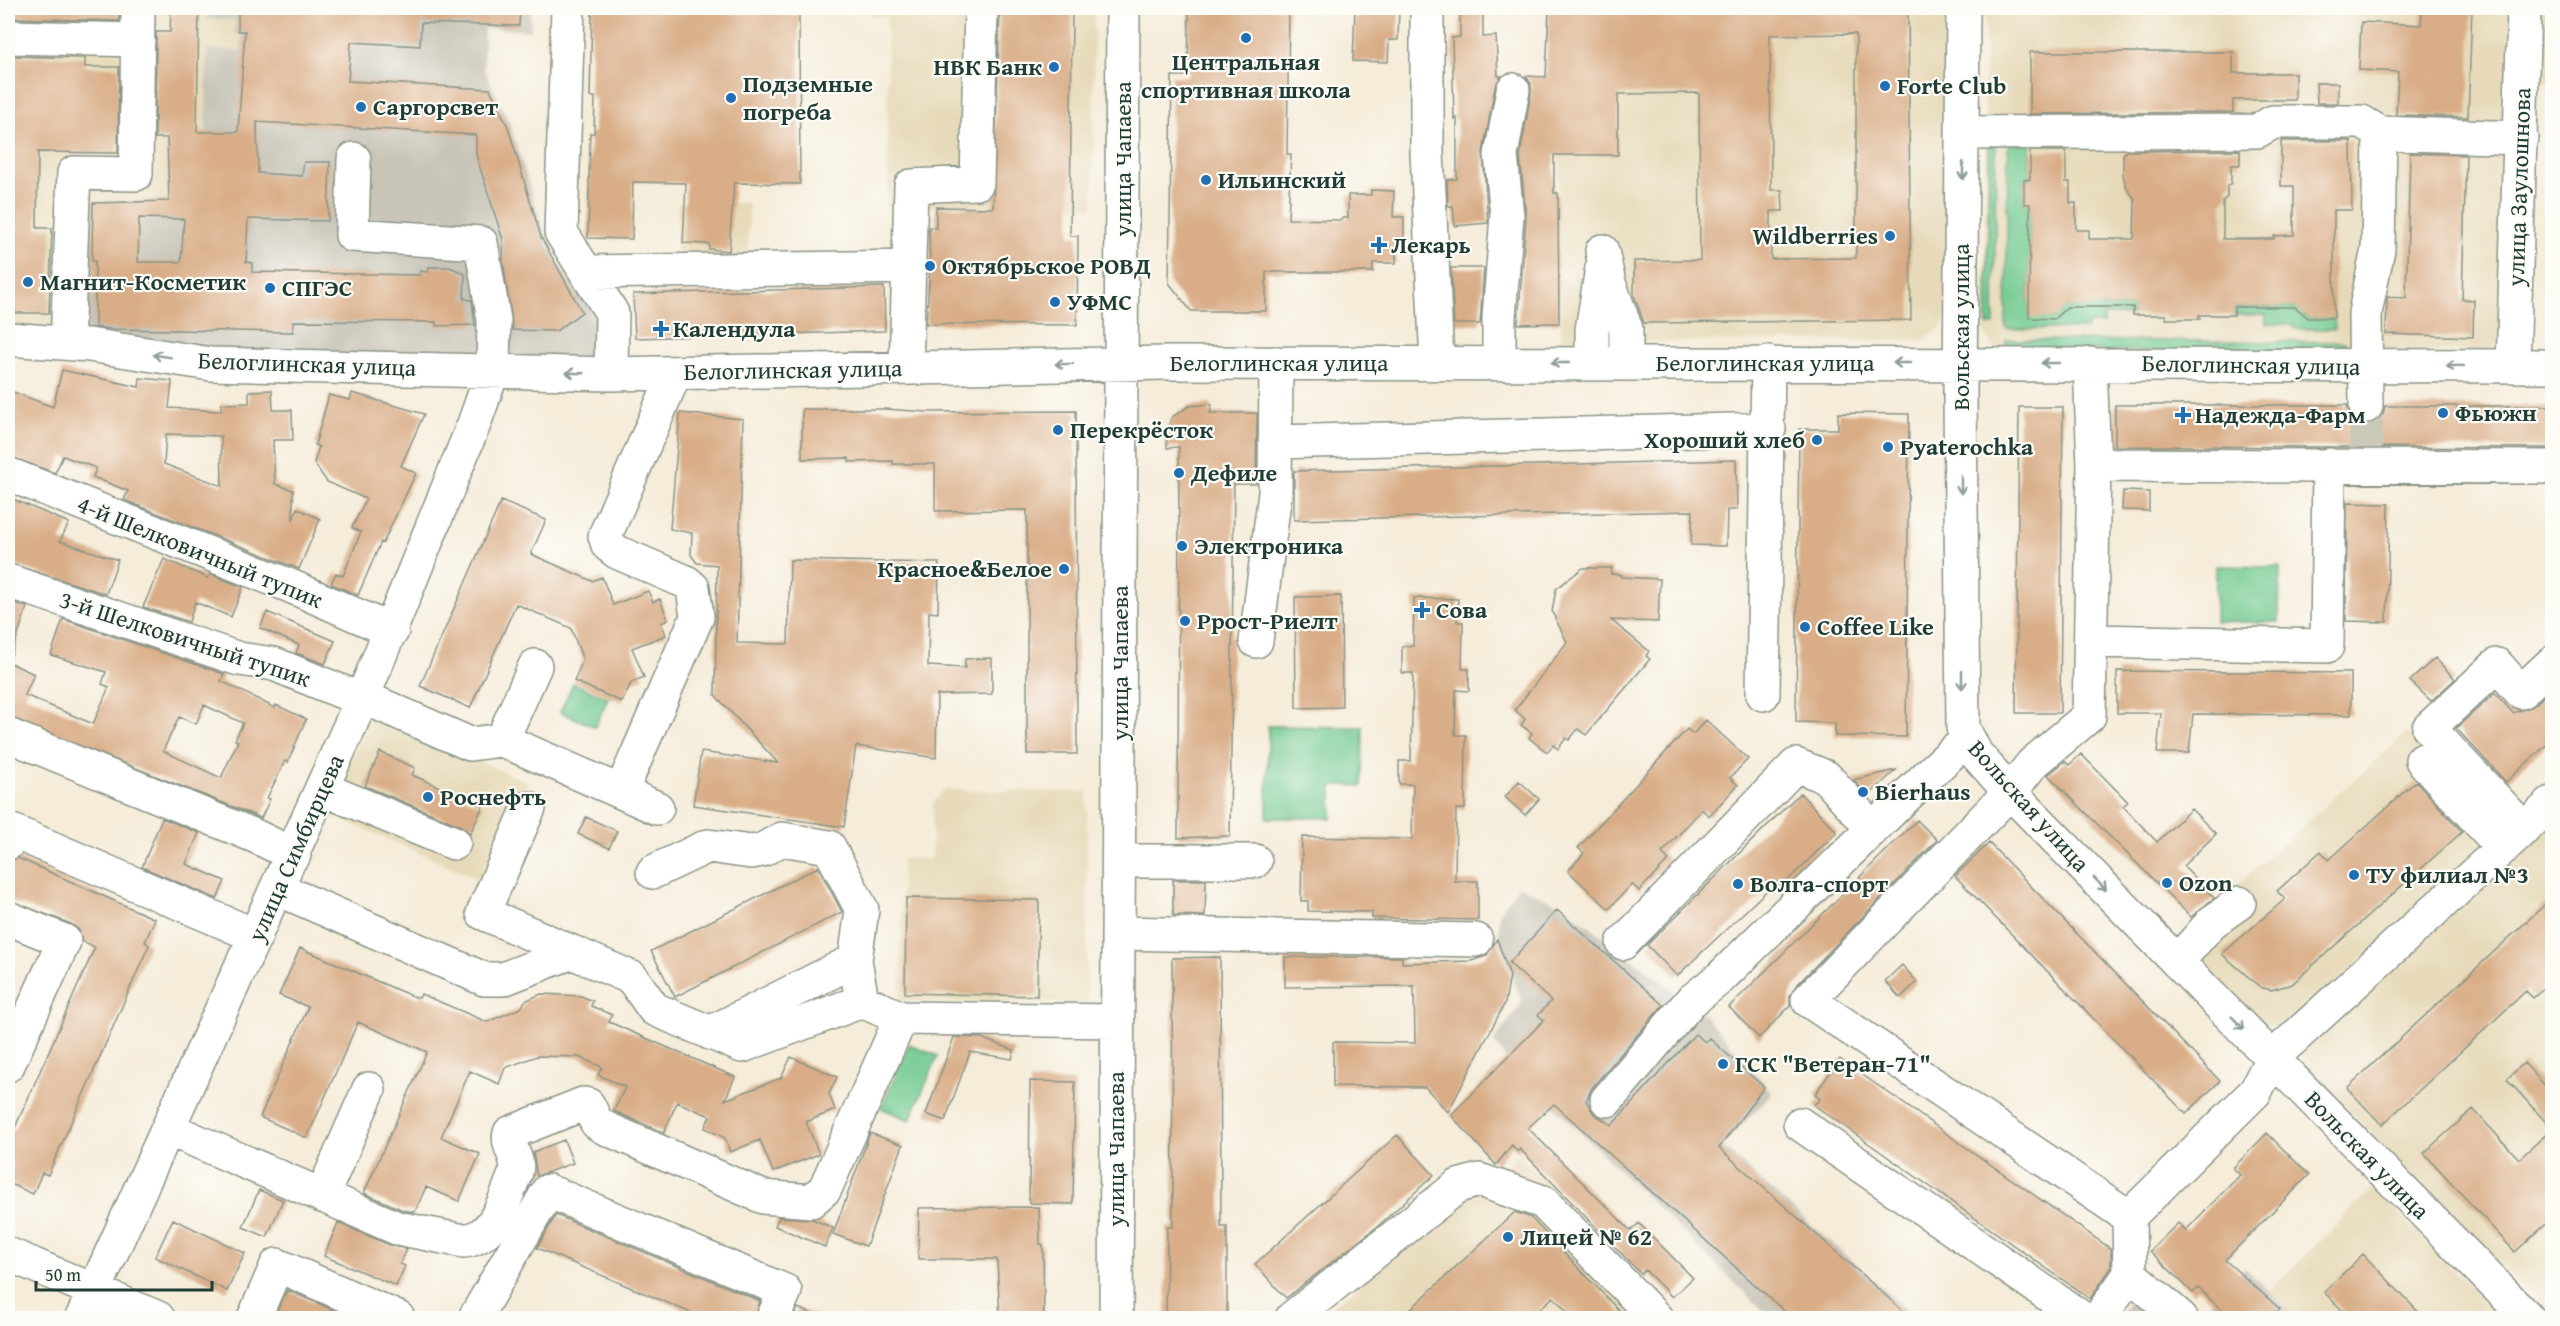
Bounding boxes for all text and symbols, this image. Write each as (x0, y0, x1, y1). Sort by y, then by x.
marker: Центральная спортивная школа (1239, 31, 1253, 45)
place label: Центральная спортивная школа (1141, 44, 1352, 107)
place label: НВК Банк (934, 49, 1042, 84)
marker: НВК Банк (1047, 60, 1061, 74)
place label: Подземные погреба (743, 66, 873, 129)
place label: Forte Club (1897, 68, 2006, 103)
marker: Forte Club (1878, 79, 1892, 93)
street label: улица Чапаева (1105, 81, 1140, 238)
street label: улица Заулошнова (2498, 86, 2539, 288)
place label: Саргорсвет (373, 89, 498, 124)
marker: Подземные погреба (724, 91, 738, 105)
marker: Саргорсвет (354, 100, 368, 114)
one-way arrow (1957, 160, 1969, 180)
place label: Ильинский (1218, 162, 1346, 197)
marker: Ильинский (1199, 173, 1213, 187)
place label: Wildberries (1752, 218, 1878, 253)
place label: Лекарь (1391, 227, 1471, 262)
marker: Wildberries (1883, 229, 1897, 243)
marker: Лекарь (1372, 238, 1386, 252)
street label: Вольская улица (1943, 243, 1978, 411)
place label: Октябрьское РОВД (942, 248, 1151, 283)
marker: Октябрьское РОВД (923, 259, 937, 273)
place label: Магнит-Косметик (40, 264, 246, 299)
place label: СПГЭС (282, 270, 352, 305)
marker: Магнит-Косметик (21, 275, 35, 289)
marker: СПГЭС (263, 281, 277, 295)
place label: УФМС (1067, 284, 1132, 319)
marker: УФМС (1048, 295, 1062, 309)
place label: Календула (673, 311, 796, 346)
marker: Календула (654, 322, 668, 336)
street label: Белоглинская улица (197, 342, 417, 385)
street label: Белоглинская улица (1170, 345, 1389, 380)
street label: Белоглинская улица (1656, 345, 1875, 380)
street label: Белоглинская улица (2141, 345, 2361, 384)
street label: Белоглинская улица (683, 350, 903, 389)
one-way arrow (153, 351, 173, 362)
one-way arrow (1551, 357, 1571, 369)
one-way arrow (1893, 357, 1913, 369)
one-way arrow (2040, 357, 2060, 369)
one-way arrow (1054, 359, 1074, 370)
one-way arrow (2445, 360, 2465, 372)
one-way arrow (566, 367, 586, 379)
place label: Фьюжн (2455, 395, 2537, 430)
place label: Надежда-Фарм (2195, 397, 2366, 432)
marker: Фьюжн (2436, 406, 2450, 420)
marker: Надежда-Фарм (2176, 408, 2190, 422)
place label: Перекрёсток (1070, 412, 1213, 447)
place label: Хороший хлеб (1644, 422, 1805, 457)
marker: Перекрёсток (1051, 423, 1065, 437)
place label: Pyaterochka (1900, 429, 2034, 464)
marker: Хороший хлеб (1810, 433, 1824, 447)
marker: Pyaterochka (1881, 440, 1895, 454)
place label: Дефиле (1190, 455, 1278, 490)
marker: Дефиле (1172, 466, 1186, 480)
one-way arrow (1955, 474, 1967, 494)
street label: 4-й Шелковичный тупик (72, 486, 329, 617)
place label: Электроника (1194, 528, 1344, 563)
marker: Электроника (1175, 539, 1189, 553)
place label: Красное&Белое (878, 551, 1052, 586)
marker: Красное&Белое (1057, 562, 1071, 576)
street label: 3-й Шелковичный тупик (55, 581, 316, 696)
street label: улица Чапаева (1102, 585, 1137, 742)
place label: Сова (1436, 592, 1488, 627)
marker: Сова (1413, 601, 1431, 619)
place label: Ррост-Риелт (1197, 603, 1338, 638)
place label: Coffee Like (1817, 609, 1934, 644)
marker: Ррост-Риелт (1178, 614, 1192, 628)
marker: Coffee Like (1798, 620, 1812, 634)
one-way arrow (1956, 669, 1968, 689)
street label: Вольская улица (1960, 732, 2099, 880)
street label: улица Симбирцева (238, 748, 353, 948)
place label: Bierhaus (1875, 774, 1971, 809)
place label: Роснефть (440, 779, 546, 814)
marker: Bierhaus (1856, 785, 1870, 799)
marker: Роснефть (421, 790, 435, 804)
place label: ТУ филиал №3 (2366, 857, 2529, 892)
place label: Ozon (2179, 865, 2233, 900)
place label: Волга-спорт (1750, 866, 1888, 901)
marker: ТУ филиал №3 (2347, 868, 2361, 882)
marker: Ozon (2160, 876, 2174, 890)
marker: Волга-спорт (1731, 877, 1745, 891)
one-way arrow (2093, 877, 2108, 892)
one-way arrow (2230, 1015, 2245, 1030)
place label: ГСК "Ветеран-71" (1735, 1046, 1931, 1081)
marker: ГСК "Ветеран-71" (1716, 1057, 1730, 1071)
street label: улица Чапаева (1098, 1071, 1133, 1228)
street label: Вольская улица (2297, 1082, 2438, 1227)
place label: Лицей № 62 (1520, 1219, 1652, 1254)
marker: Лицей № 62 (1501, 1230, 1515, 1244)
scale bar (36, 1254, 212, 1292)
text: 50 m (45, 1261, 81, 1288)

